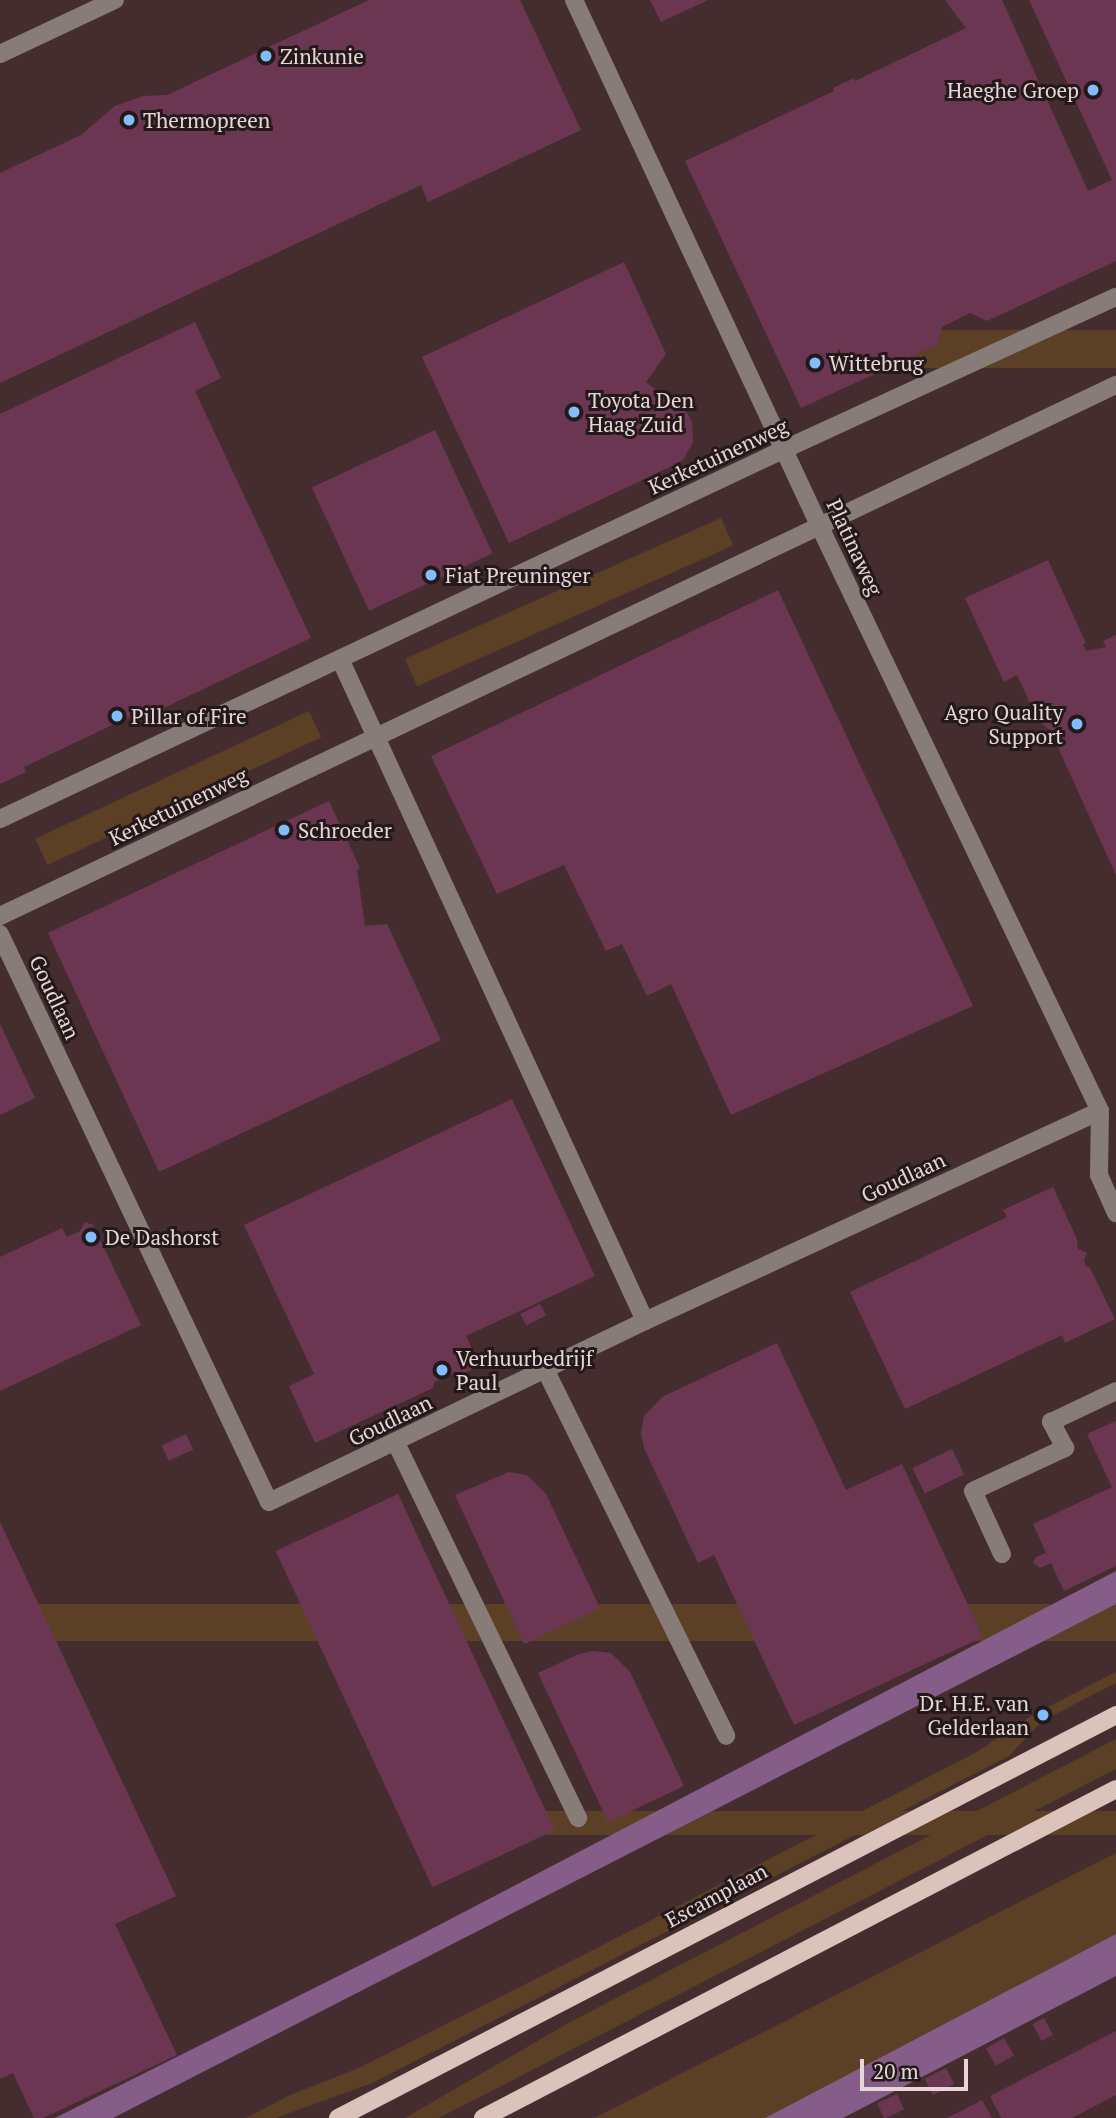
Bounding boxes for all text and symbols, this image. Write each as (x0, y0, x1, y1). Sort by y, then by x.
place label: Zinkunie (280, 43, 364, 69)
marker: Zinkunie (258, 48, 274, 64)
place label: Haeghe Groep (947, 77, 1079, 103)
marker: Haeghe Groep (1085, 82, 1101, 98)
place label: Thermopreen (143, 107, 270, 133)
marker: Thermopreen (121, 112, 137, 128)
place label: Wittebrug (829, 350, 924, 376)
marker: Wittebrug (807, 355, 823, 371)
place label: Toyota Den Haag Zuid (588, 387, 694, 437)
marker: Toyota Den Haag Zuid (566, 404, 582, 420)
street label: Kerketuinenweg (644, 413, 792, 499)
street label: Platinaweg (822, 495, 888, 599)
place label: Fiat Preuninger (445, 562, 590, 588)
marker: Fiat Preuninger (423, 567, 439, 583)
place label: Agro Quality Support (944, 699, 1063, 749)
place label: Pillar of Fire (131, 703, 247, 729)
marker: Pillar of Fire (109, 708, 125, 724)
marker: Agro Quality Support (1069, 716, 1085, 732)
street label: Kerketuinenweg (105, 762, 251, 850)
place label: Schroeder (298, 817, 392, 843)
marker: Schroeder (276, 822, 292, 838)
street label: Goudlaan (25, 951, 85, 1043)
street label: Goudlaan (857, 1147, 949, 1207)
place label: De Dashorst (105, 1224, 219, 1250)
marker: De Dashorst (83, 1229, 99, 1245)
place label: Verhuurbedrijf Paul (456, 1345, 593, 1395)
marker: Verhuurbedrijf Paul (434, 1362, 450, 1378)
street label: Goudlaan (344, 1389, 436, 1451)
place label: Dr. H.E. van Gelderlaan (918, 1690, 1029, 1740)
marker: Dr. H.E. van Gelderlaan (1035, 1707, 1051, 1723)
street label: Escamplaan (661, 1858, 771, 1932)
scale bar (864, 2044, 972, 2088)
text: 20 m (873, 2057, 919, 2085)

